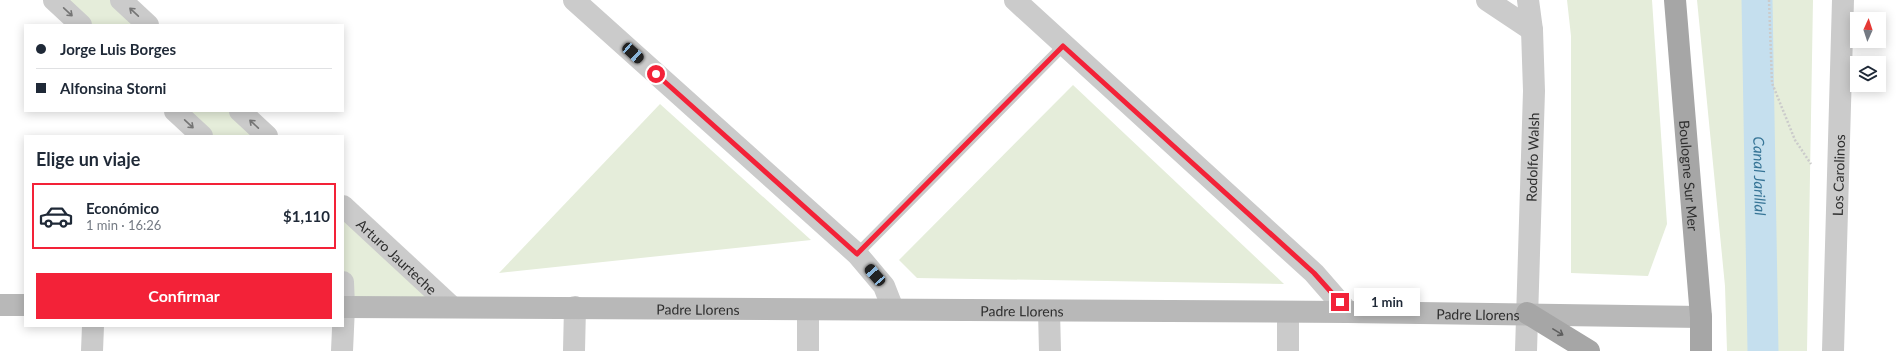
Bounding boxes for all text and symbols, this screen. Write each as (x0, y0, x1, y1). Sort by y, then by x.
one-way arrow (63, 8, 73, 17)
one-way arrow (129, 8, 140, 17)
north arrow (1850, 12, 1886, 48)
map controls (1850, 12, 1886, 92)
text: Jorge Luis Borges (60, 40, 176, 58)
car (620, 41, 646, 65)
button: layers (1850, 56, 1886, 92)
route start (647, 65, 665, 83)
text: Alfonsina Storni (60, 79, 166, 97)
street label: Rodolfo Walsh (1522, 112, 1542, 202)
one-way arrow (184, 119, 194, 128)
one-way arrow (249, 119, 259, 128)
street label: Boulogne Sur Mer (1676, 119, 1702, 231)
street label: Los Carolinos (1828, 134, 1848, 216)
water label: Canal Jarillal (1750, 136, 1770, 216)
text: Elige un viaje (36, 148, 140, 170)
icon: car (38, 198, 74, 234)
text: Económico (86, 199, 159, 217)
text: $1,110 (283, 207, 330, 225)
street label: Arturo Jaurteche (354, 215, 441, 298)
text: 1 min · 16:26 (86, 217, 161, 233)
car (863, 262, 887, 288)
button: Confirmar (36, 273, 332, 319)
callout: 1 min (1354, 288, 1420, 316)
route end (1331, 293, 1349, 311)
text: 1 min (1371, 294, 1403, 310)
street label: Padre Llorens (656, 300, 740, 317)
street label: Padre Llorens (980, 302, 1064, 319)
street label: Padre Llorens (1436, 305, 1520, 323)
one-way arrow (1552, 329, 1564, 337)

